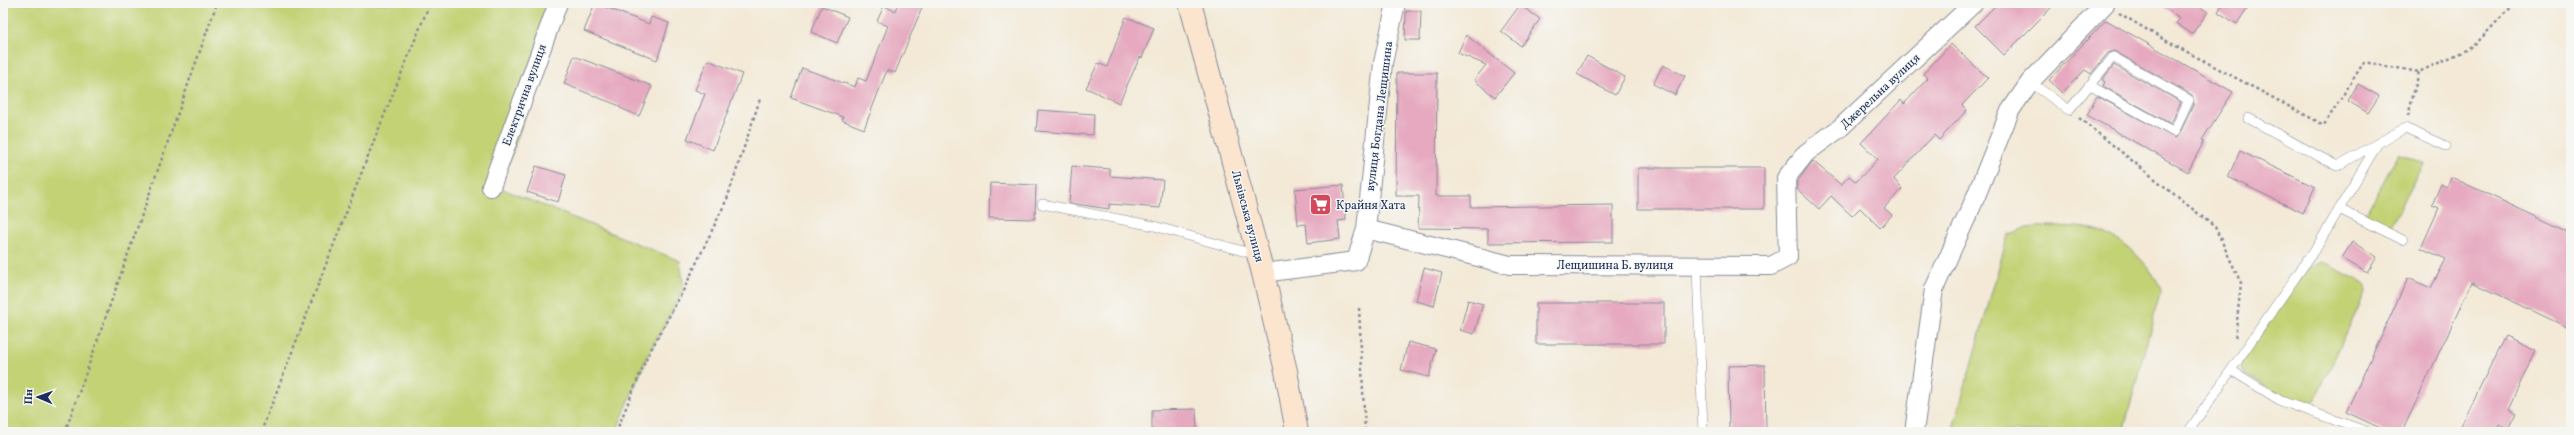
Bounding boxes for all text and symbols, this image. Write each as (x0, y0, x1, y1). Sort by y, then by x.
street label: вулиця Богдана Лещишина (1363, 40, 1397, 192)
street label: Електрична вулиця (499, 42, 551, 149)
street label: Джерельна вулиця (1837, 51, 1924, 133)
street label: Львівська вулиця (1227, 168, 1267, 264)
supermarket icon: Крайня Хата (1307, 192, 1333, 218)
place label: Крайня Хата (1336, 198, 1406, 214)
street label: Лещишина Б. вулиця (1557, 258, 1673, 274)
north arrow (18, 377, 58, 417)
text: Пн (22, 389, 37, 405)

